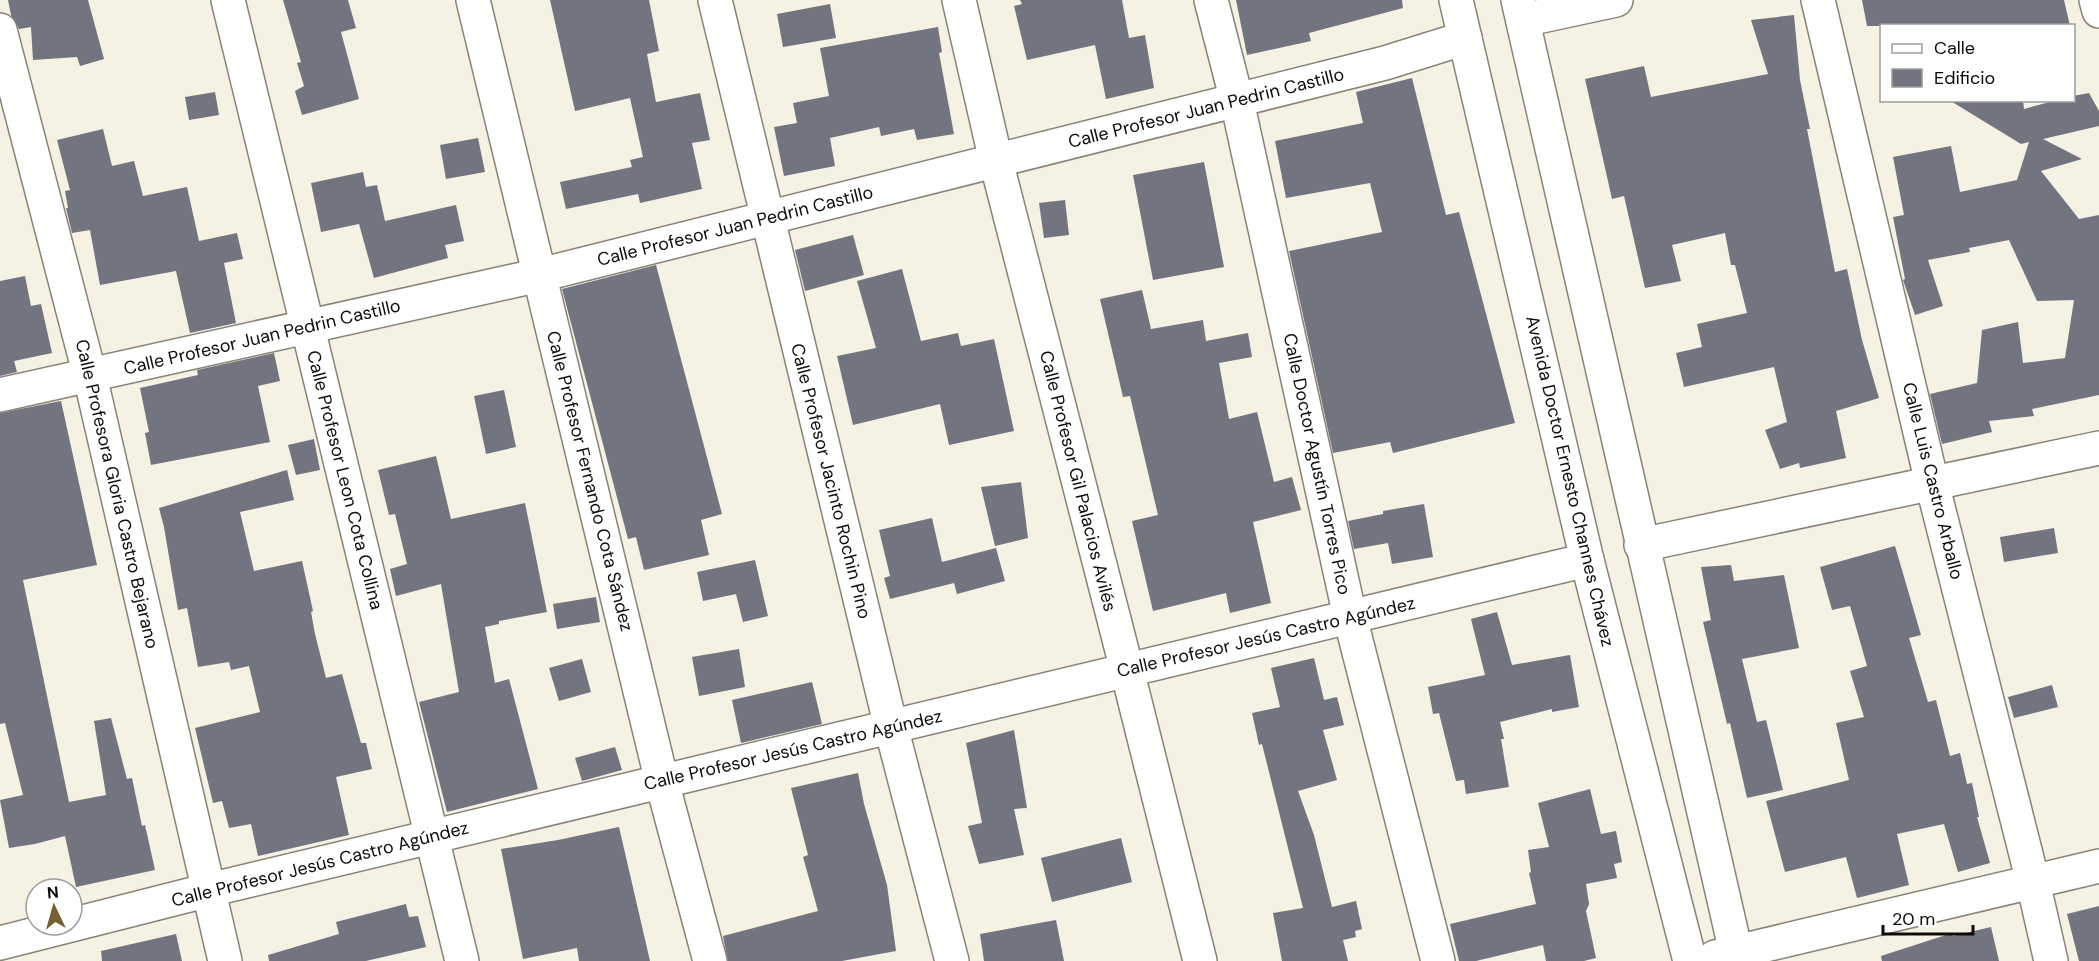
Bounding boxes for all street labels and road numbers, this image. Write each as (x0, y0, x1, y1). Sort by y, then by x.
street label: Calle Profesor Juan Pedrin Castillo (1066, 62, 1346, 154)
street label: Calle Profesor Juan Pedrin Castillo (595, 180, 875, 272)
street label: Calle Profesor Juan Pedrin Castillo (121, 293, 403, 381)
street label: Avenida Doctor Ernesto Channes Chávez (1520, 313, 1620, 649)
street label: Calle Profesor Fernando Cota Sández (541, 328, 639, 634)
street label: Calle Doctor Agustín Torres Pico (1278, 331, 1356, 597)
street label: Calle Profesora Gloria Castro Bejarano (70, 337, 164, 651)
street label: Calle Profesor Jacinto Rochin Pino (785, 341, 877, 621)
street label: Calle Profesor Leon Cota Collina (301, 348, 389, 612)
street label: Calle Profesor Gil Palacios Avilés (1034, 348, 1122, 614)
street label: Calle Luis Castro Arballo (1897, 380, 1969, 582)
street label: Calle Profesor Jesús Castro Agúndez (1115, 591, 1417, 683)
street label: Calle Profesor Jesús Castro Agúndez (642, 704, 944, 796)
street label: Calle Profesor Jesús Castro Agúndez (169, 815, 471, 913)

